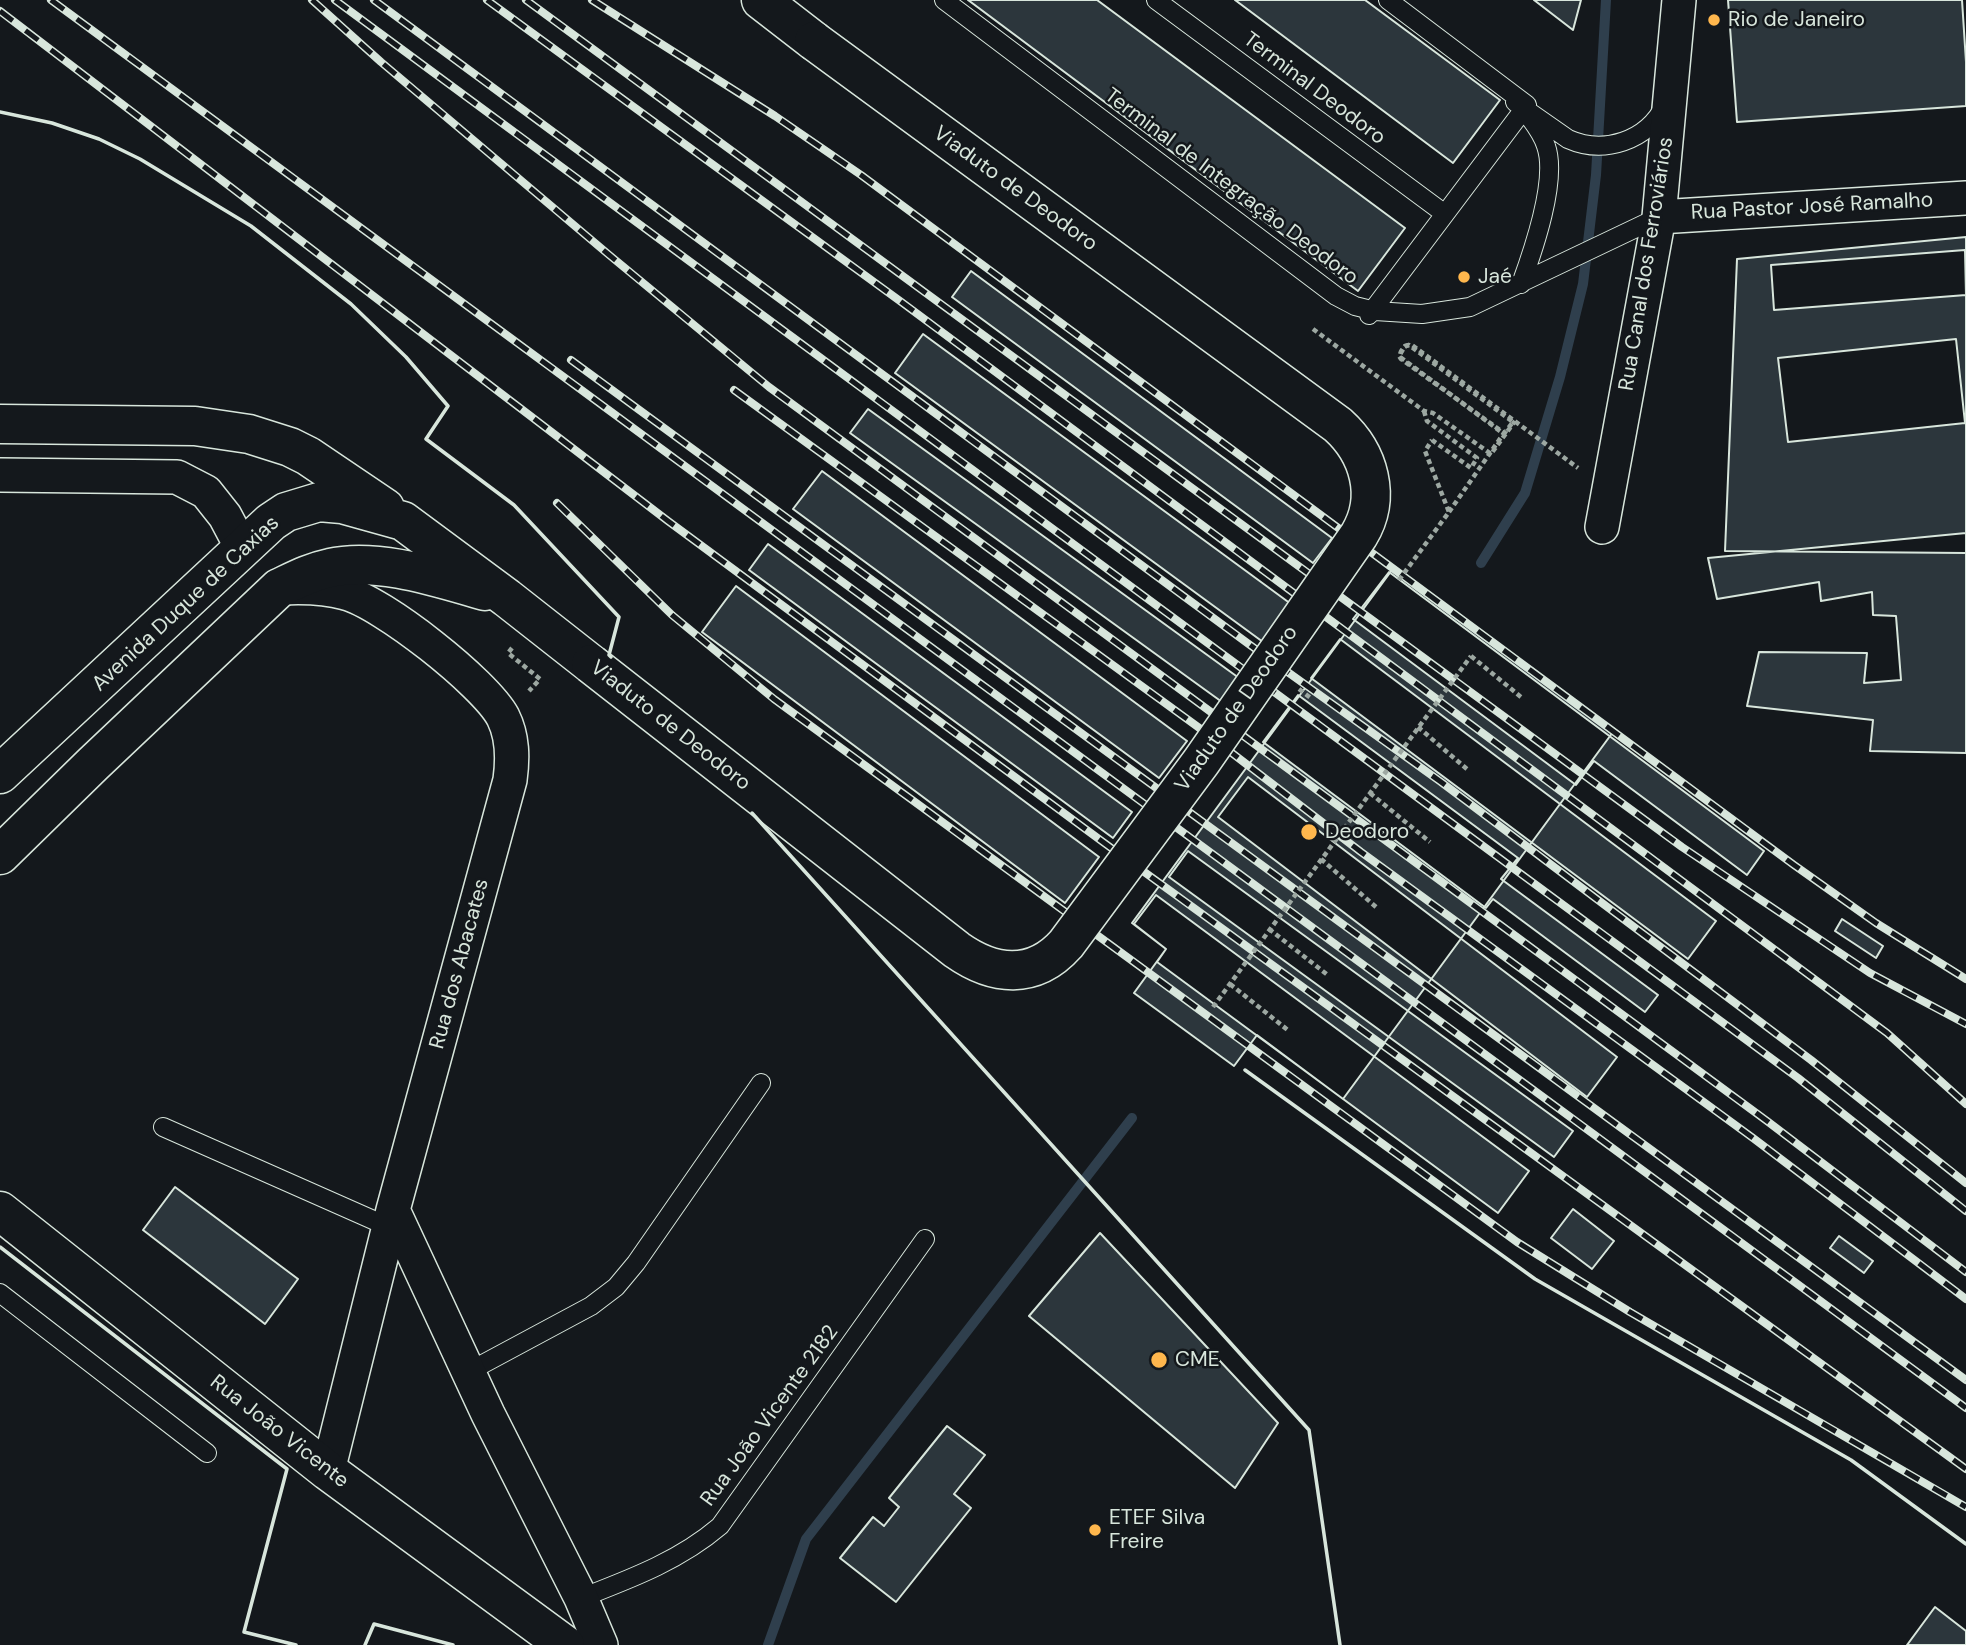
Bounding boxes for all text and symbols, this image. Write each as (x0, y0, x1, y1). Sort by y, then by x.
place label: Rio de Janeiro (1728, 7, 1865, 33)
marker: Rio de Janeiro (1706, 12, 1722, 28)
street label: Terminal Deodoro (1238, 27, 1390, 151)
street label: Terminal de Integração Deodoro (1099, 83, 1363, 291)
street label: Viaduto de Deodoro (928, 121, 1102, 257)
street label: Rua Canal dos Ferroviários (1614, 135, 1680, 393)
street label: Rua Pastor José Ramalho (1690, 188, 1934, 226)
place label: Jaé (1478, 264, 1512, 290)
marker: Jaé (1456, 269, 1472, 285)
street label: Avenida Duque de Caxias (87, 511, 285, 697)
street label: Viaduto de Deodoro (1170, 621, 1304, 797)
street label: Viaduto de Deodoro (585, 656, 755, 796)
place label: Deodoro (1325, 819, 1409, 845)
marker: Deodoro (1299, 822, 1319, 842)
street label: Rua dos Abacates (425, 876, 495, 1052)
street label: Rua João Vicente 2182 (696, 1321, 844, 1511)
place label: CME (1175, 1347, 1220, 1373)
marker: CME (1149, 1350, 1169, 1370)
street label: Rua João Vicente (205, 1370, 353, 1494)
place label: ETEF Silva Freire (1109, 1505, 1205, 1555)
marker: ETEF Silva Freire (1087, 1522, 1103, 1538)

